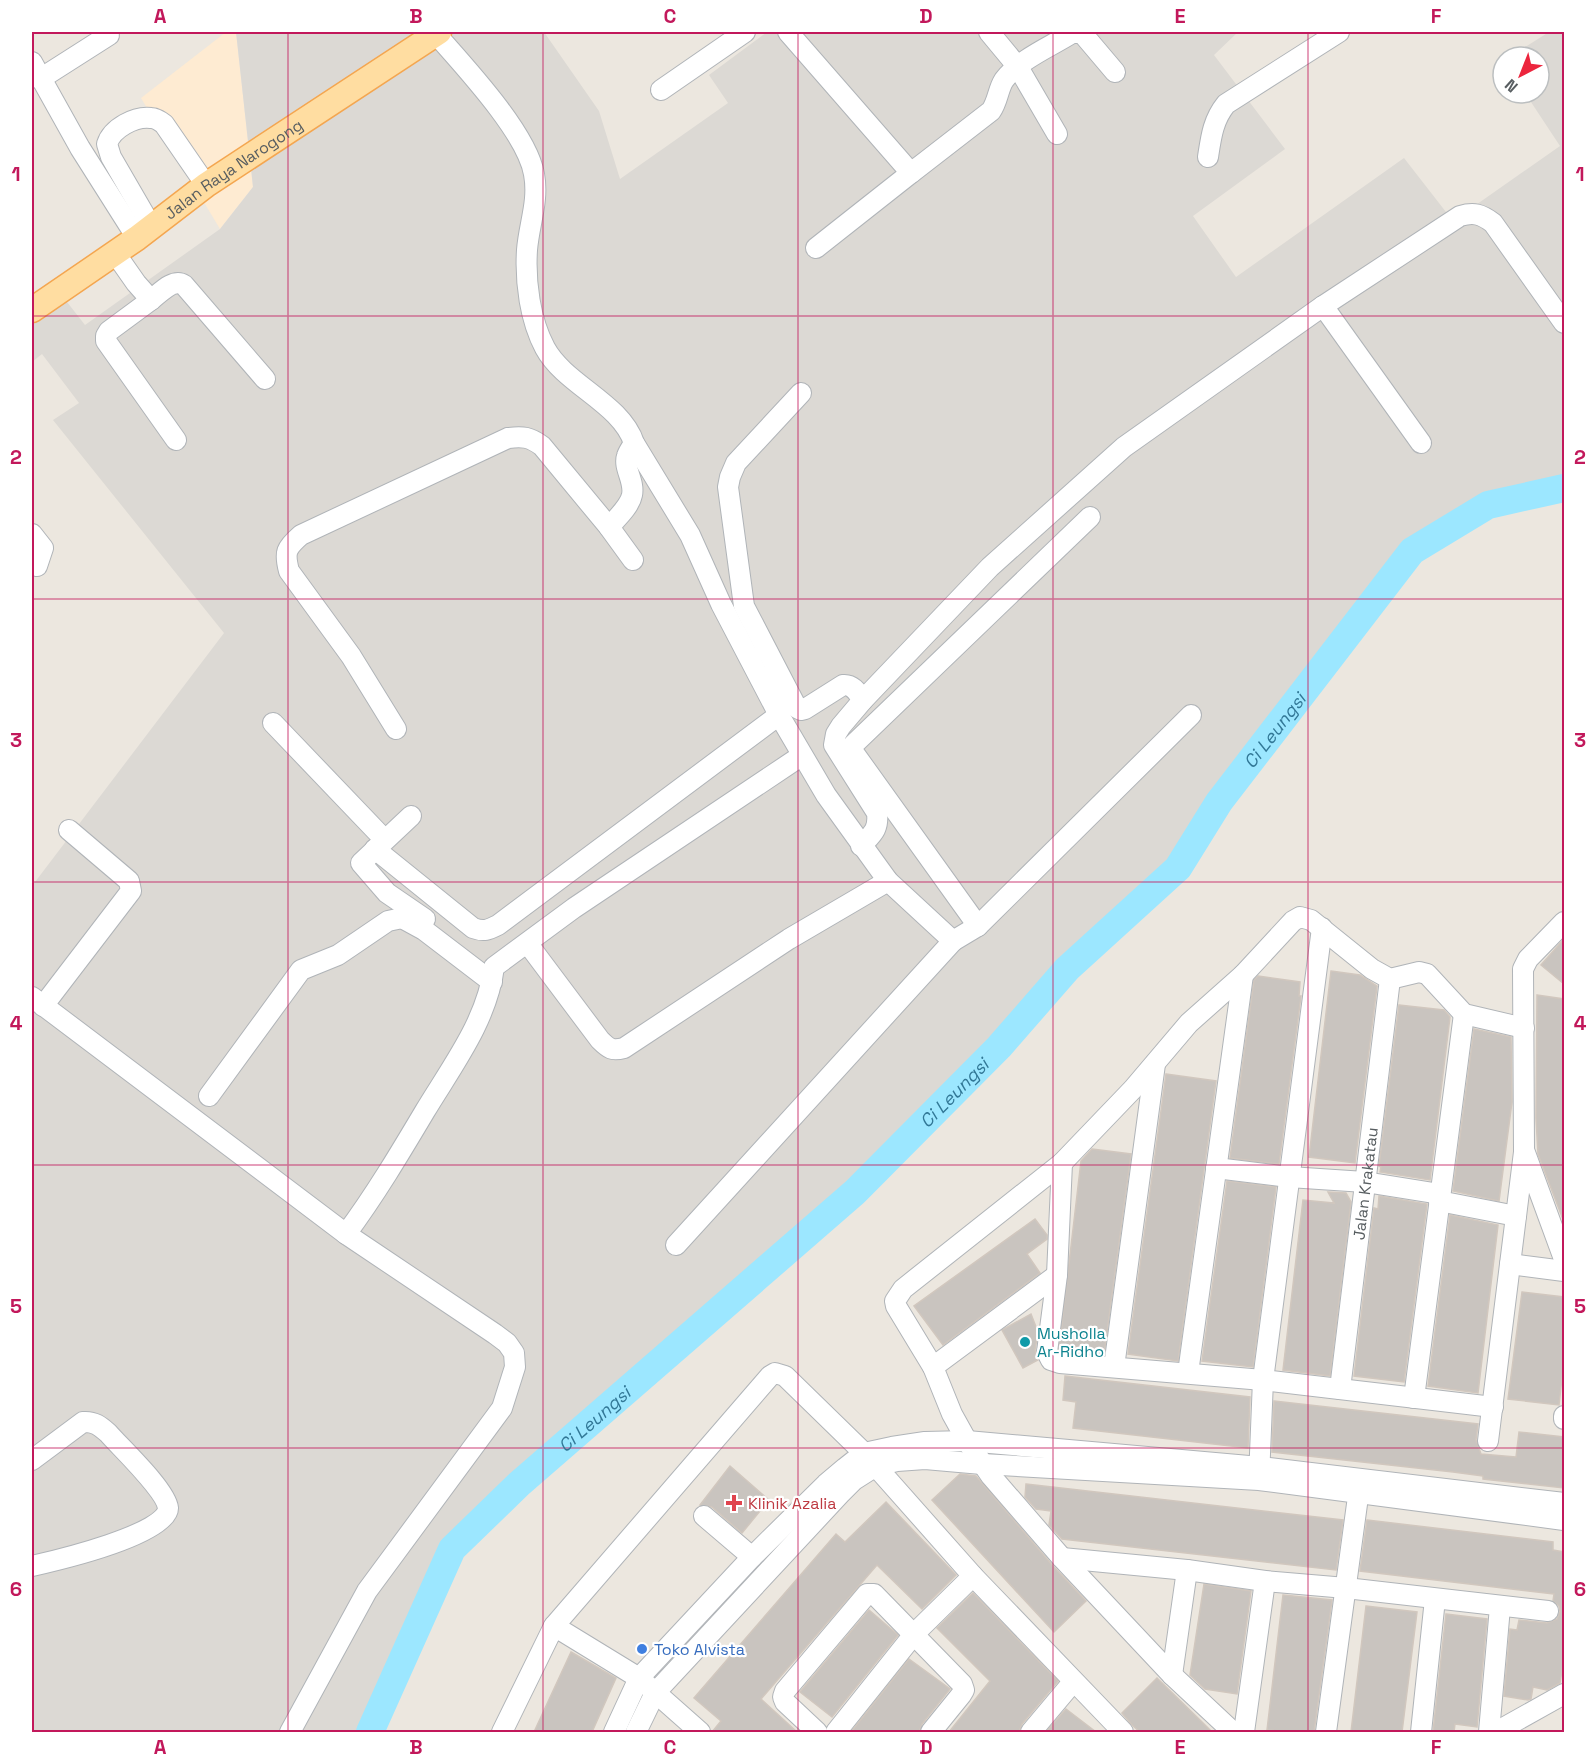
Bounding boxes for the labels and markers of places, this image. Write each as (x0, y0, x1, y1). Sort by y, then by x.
place label: Musholla Ar-Ridho (1037, 1323, 1106, 1362)
marker: Musholla Ar-Ridho (1018, 1335, 1032, 1349)
place label: Klinik Azalia (748, 1493, 836, 1514)
marker: Klinik Azalia (725, 1494, 743, 1512)
place label: Toko Alvista (654, 1639, 745, 1660)
marker: Toko Alvista (635, 1642, 649, 1656)

